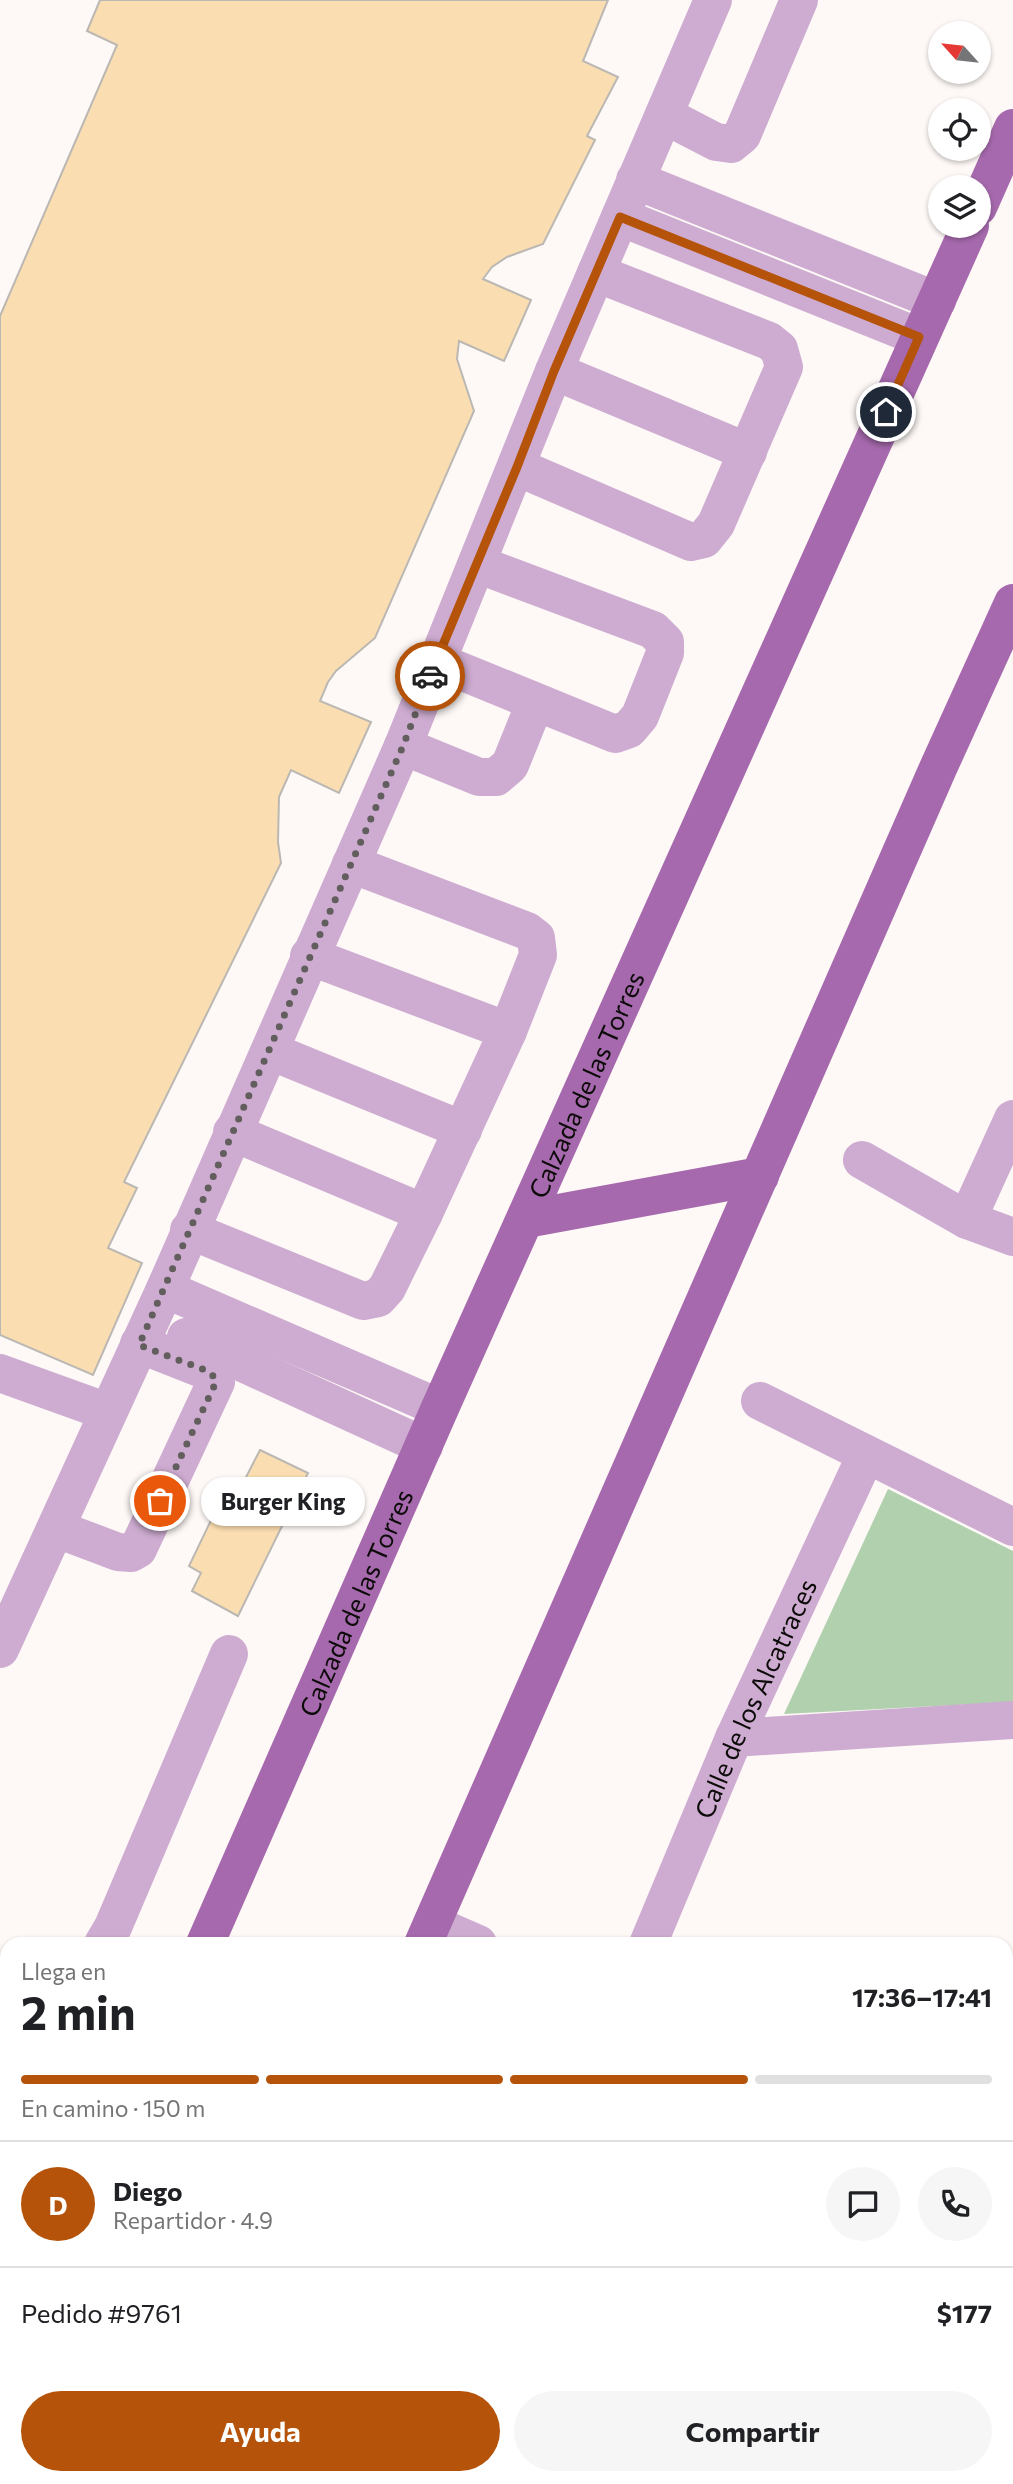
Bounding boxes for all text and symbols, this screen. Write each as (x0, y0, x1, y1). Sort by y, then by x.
north arrow (928, 21, 990, 84)
map controls (928, 21, 991, 238)
button: locate (928, 98, 991, 161)
button: layers (928, 175, 991, 238)
pin (856, 382, 916, 442)
icon: home (867, 393, 905, 431)
courier (395, 641, 465, 711)
icon: car (411, 657, 449, 695)
street label: Calzada de las Torres (521, 966, 649, 1202)
pin (130, 1471, 190, 1531)
callout: Burger King (202, 1476, 366, 1526)
icon: bag (141, 1482, 179, 1520)
street label: Calzada de las Torres (291, 1484, 418, 1721)
text: Burger King (221, 1487, 345, 1515)
street label: Calle de los Alcatraces (687, 1573, 822, 1822)
text: Llega en (21, 1957, 106, 1985)
text: 17:36–17:41 (852, 1981, 992, 2012)
text: 2 min (21, 1983, 136, 2039)
text: En camino · 150 m (21, 2094, 205, 2122)
button: chat (826, 2167, 900, 2241)
button: phone (918, 2167, 992, 2241)
text: Diego (113, 2175, 183, 2206)
text: D (48, 2189, 68, 2220)
text: Repartidor · 4.9 (113, 2206, 273, 2234)
text: Pedido #9761 (21, 2297, 182, 2328)
text: $177 (937, 2297, 992, 2328)
button: Ayuda (21, 2391, 500, 2471)
button: Compartir (514, 2391, 992, 2471)

